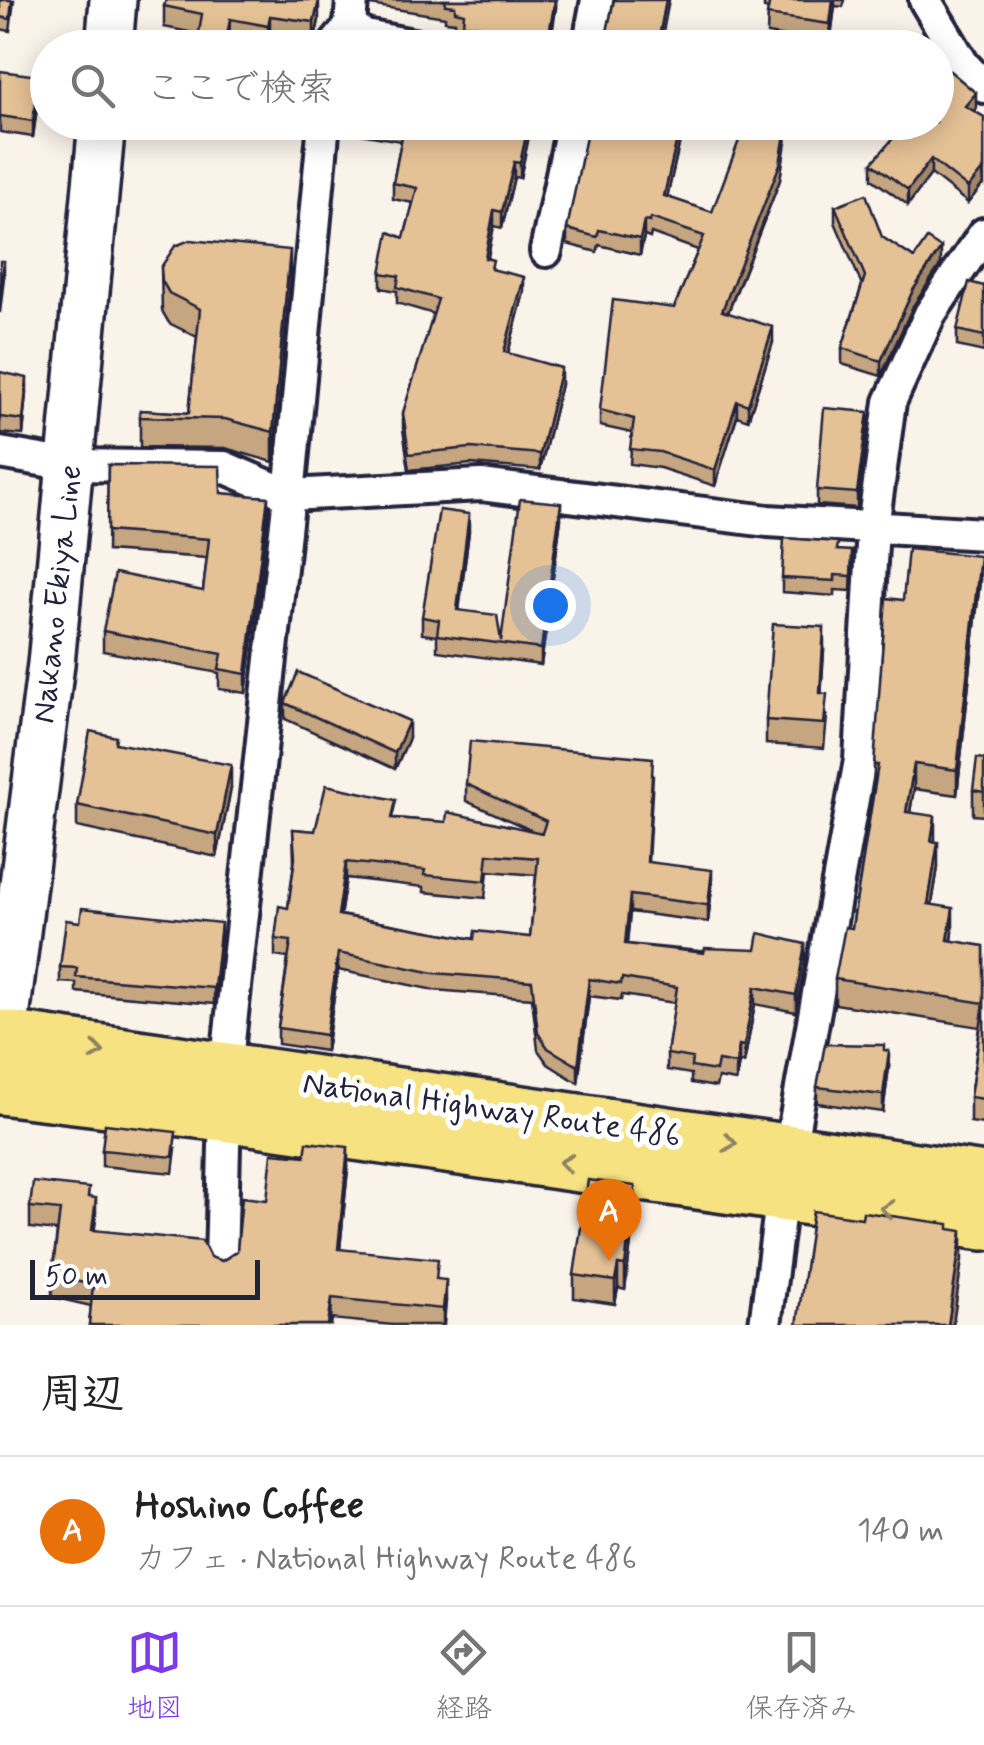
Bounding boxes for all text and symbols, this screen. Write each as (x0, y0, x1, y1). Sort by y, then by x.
search box (30, 30, 954, 140)
icon: search (65, 58, 120, 113)
text: ここで検索 (145, 65, 335, 114)
street label: Nakano Ekiya Line (24, 463, 92, 726)
your location (525, 580, 576, 631)
one-way arrow (88, 1040, 105, 1061)
street label: National Highway Route 486 (300, 1063, 683, 1157)
one-way arrow (722, 1132, 738, 1153)
one-way arrow (557, 1153, 574, 1174)
pin: A (576, 1178, 642, 1261)
one-way arrow (879, 1199, 896, 1220)
scale bar (30, 1255, 260, 1300)
text: 50 m (45, 1259, 108, 1296)
text: 周辺 (40, 1368, 124, 1423)
text: Hoshino Coffee (135, 1482, 364, 1531)
text: A (62, 1510, 83, 1552)
text: 140 m (857, 1510, 944, 1552)
text: カフェ · National Highway Route 486 (135, 1538, 637, 1580)
tab: 地図 (127, 1625, 183, 1728)
tab: 経路 (436, 1625, 492, 1728)
tab: 保存済み (745, 1625, 857, 1728)

